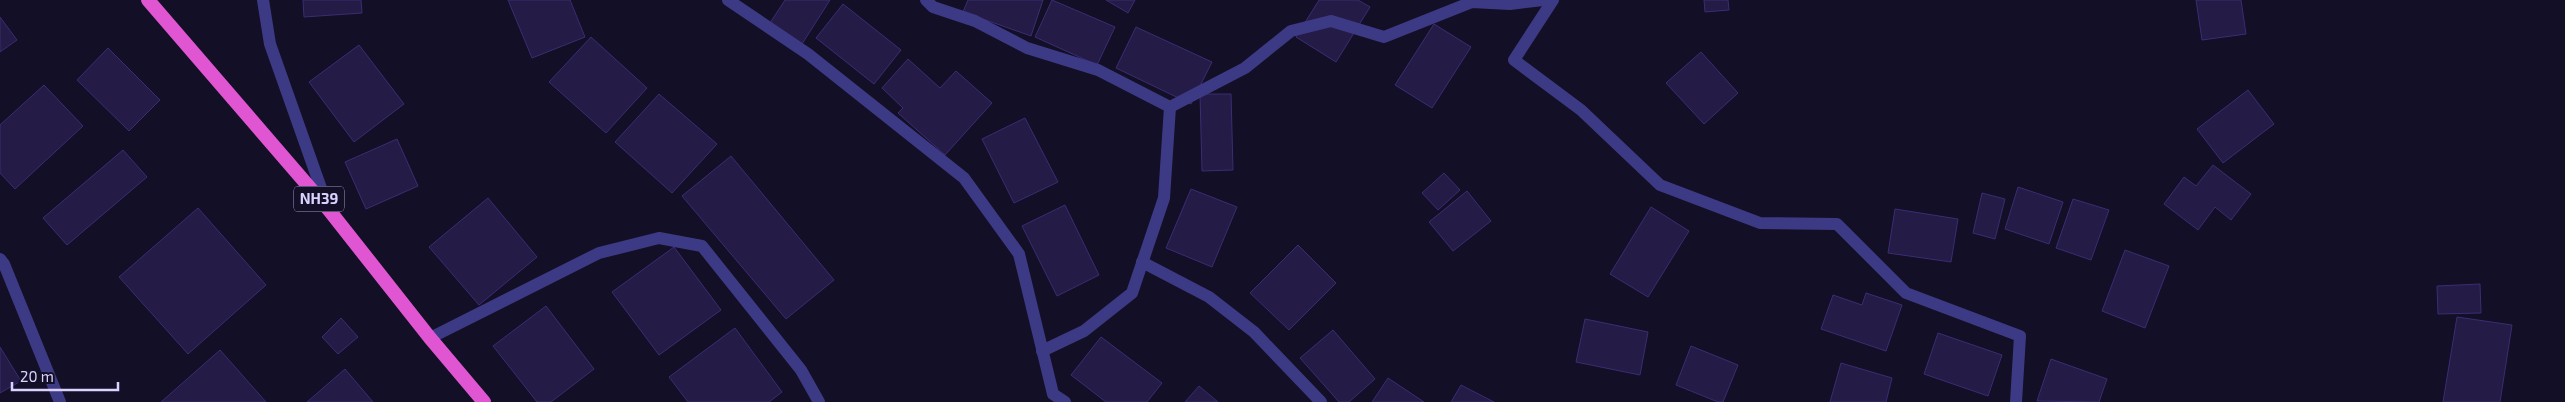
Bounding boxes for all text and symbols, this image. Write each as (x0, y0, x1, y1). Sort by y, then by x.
road number: NH39 (294, 186, 344, 212)
scale bar (12, 360, 119, 392)
text: 20 m (20, 367, 54, 385)

